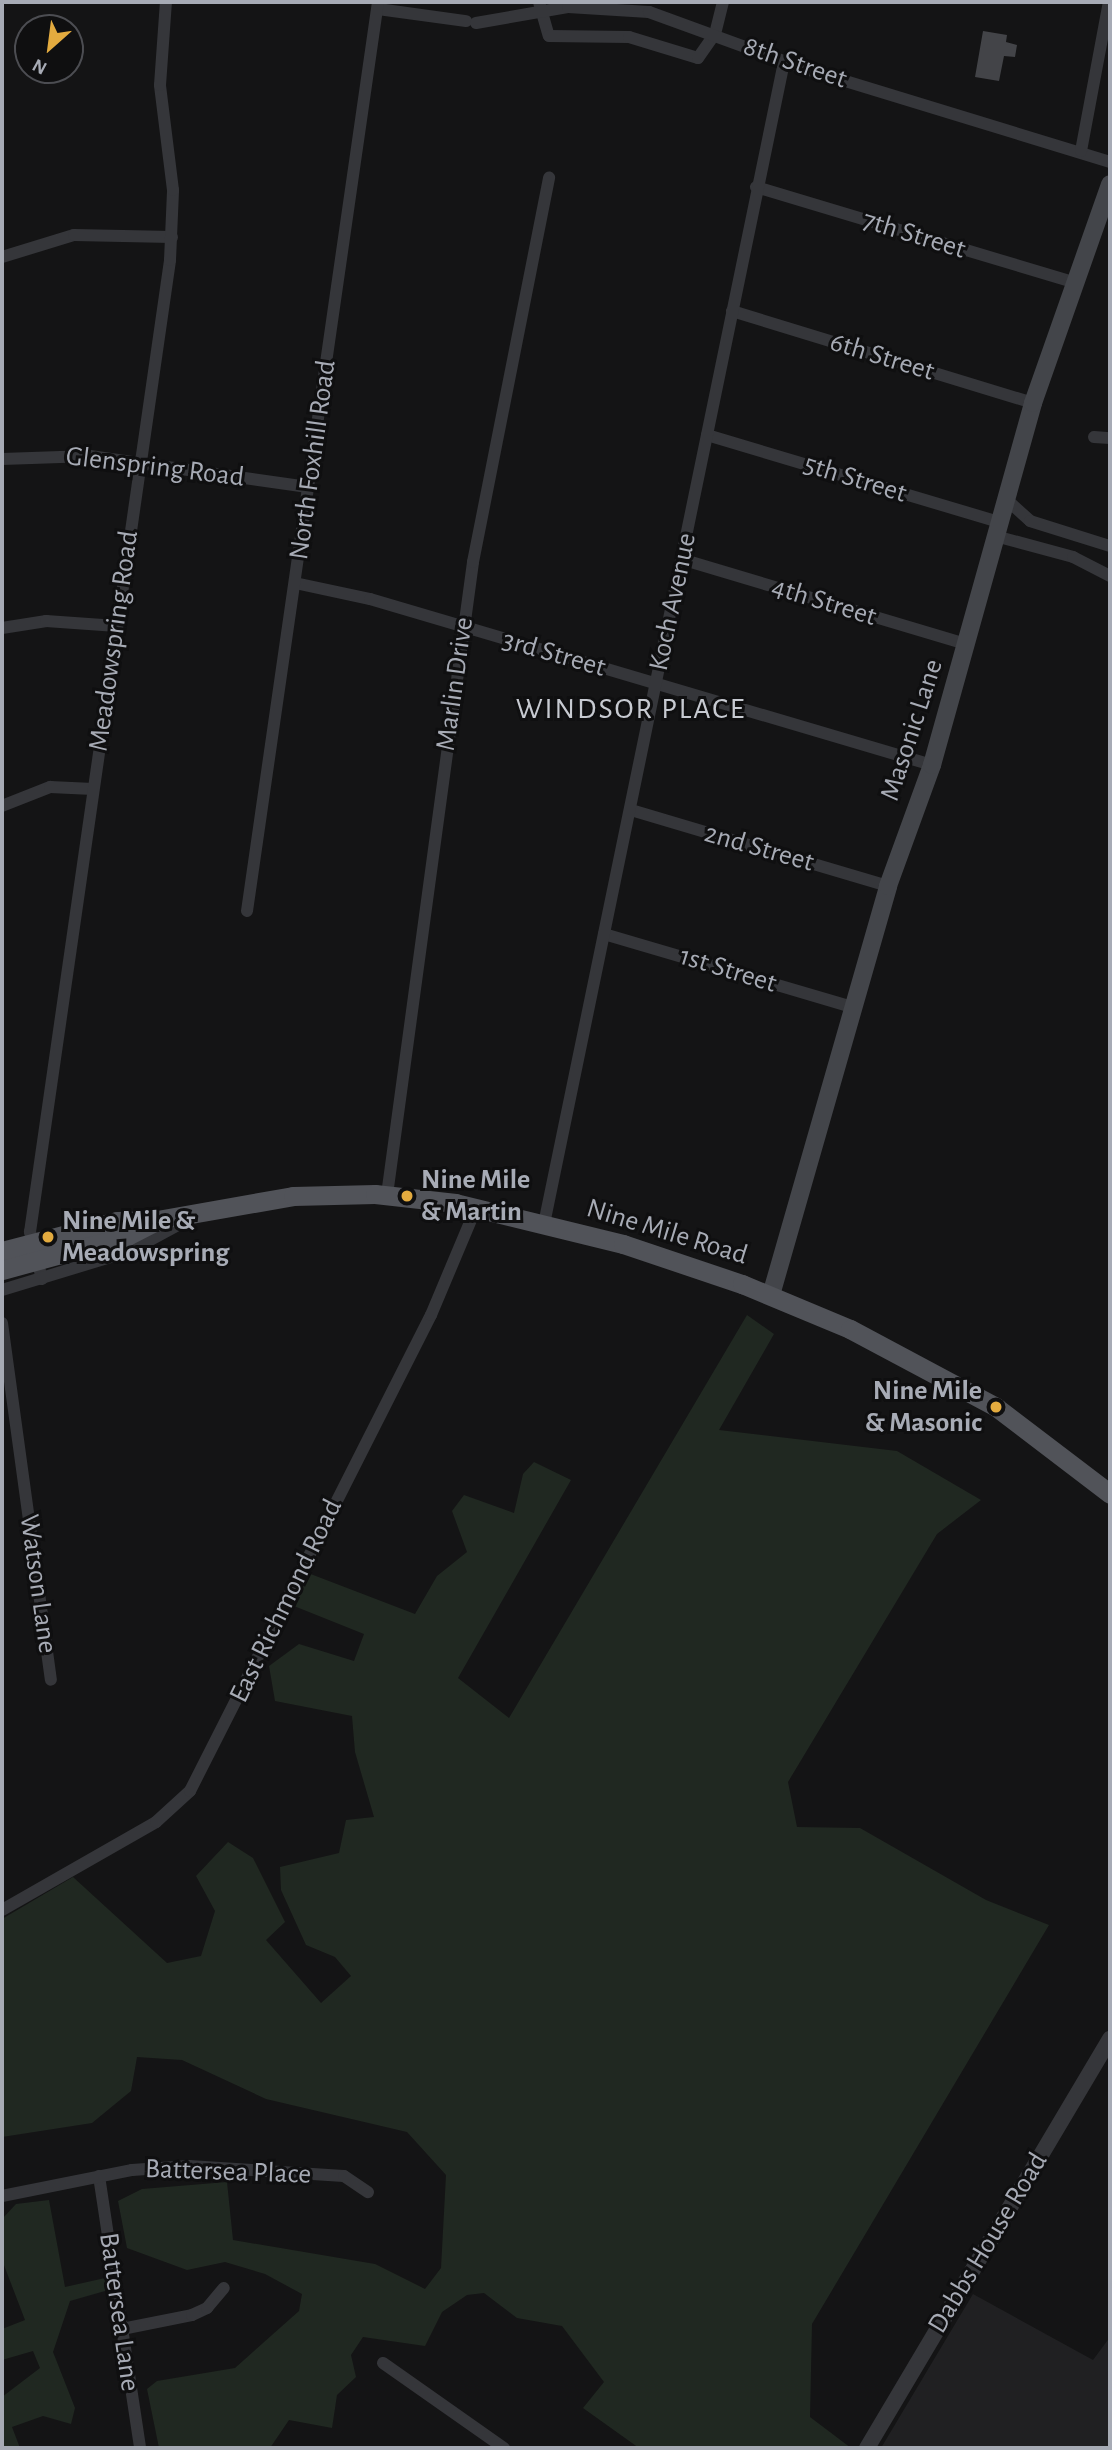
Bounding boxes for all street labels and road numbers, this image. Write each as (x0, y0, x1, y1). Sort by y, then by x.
street label: 8th Street (739, 30, 851, 96)
street label: 7th Street (859, 203, 969, 267)
street label: 6th Street (826, 325, 938, 389)
street label: North Foxhill Road (282, 358, 344, 562)
street label: Glenspring Road (64, 439, 246, 495)
street label: 5th Street (800, 447, 910, 511)
street label: Meadowspring Road (82, 528, 146, 754)
street label: Koch Avenue (642, 530, 704, 674)
street label: 4th Street (768, 570, 880, 634)
street label: Marlin Drive (429, 615, 481, 753)
street label: 3rd Street (499, 623, 609, 685)
street label: Masonic Lane (873, 655, 951, 805)
street label: 2nd Street (700, 816, 818, 880)
street label: 1st Street (676, 939, 780, 1001)
street label: Nine Mile Road (582, 1192, 752, 1272)
street label: East Richmond Road (222, 1494, 350, 1708)
street label: Watson Lane (12, 1512, 64, 1656)
street label: Dabbs House Road (921, 2146, 1055, 2340)
street label: Battersea Place (144, 2152, 312, 2192)
street label: Battersea Lane (91, 2230, 147, 2394)

